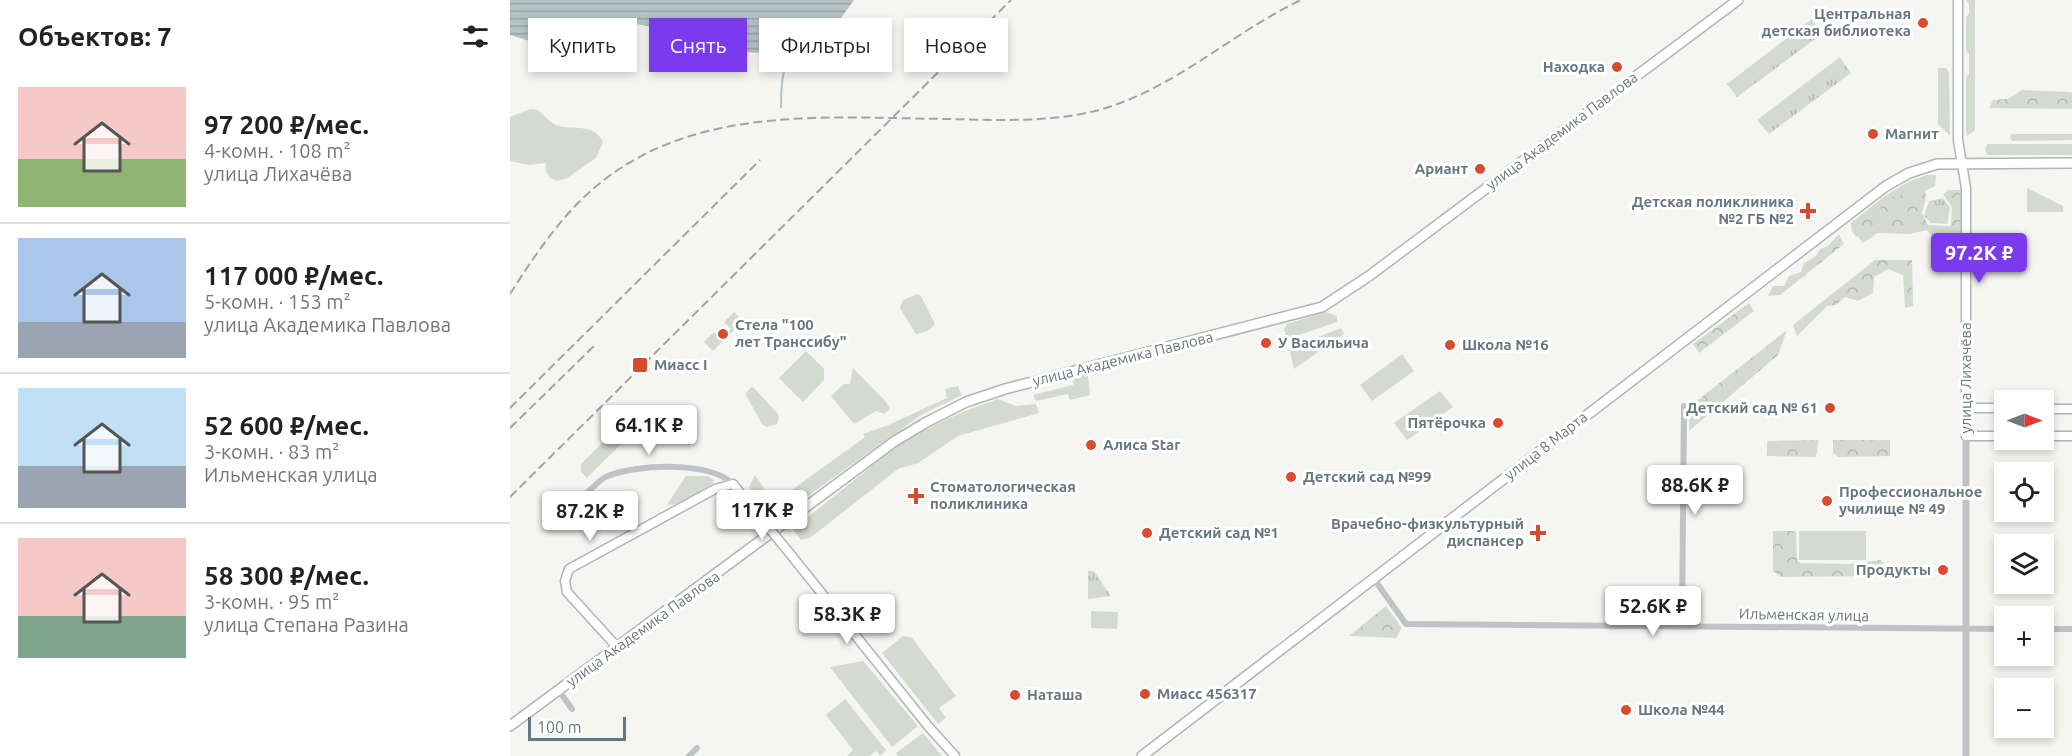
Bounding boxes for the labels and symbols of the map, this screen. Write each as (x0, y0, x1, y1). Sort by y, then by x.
place label: Центральная детская библиотека (1762, 5, 1911, 39)
marker: Центральная детская библиотека (1916, 16, 1930, 30)
place label: Находка (1543, 58, 1605, 75)
marker: Находка (1610, 60, 1624, 74)
street label: улица Академика Павлова (1483, 68, 1641, 193)
place label: Магнит (1885, 125, 1939, 142)
marker: Магнит (1866, 127, 1880, 141)
place label: Ариант (1415, 160, 1468, 177)
marker: Ариант (1473, 162, 1487, 176)
place label: Детская поликлиника №2 ГБ №2 (1632, 193, 1794, 227)
marker: Детская поликлиника №2 ГБ №2 (1799, 202, 1817, 220)
pin: 97.2K ₽ (1924, 233, 2034, 284)
place label: Стела "100 лет Транссибу" (735, 316, 847, 350)
street label: улица Лихачёва (1957, 322, 1974, 434)
marker: Стела "100 лет Транссибу" (716, 327, 730, 341)
street label: улица Академика Павлова (1031, 328, 1215, 389)
place label: У Васильича (1278, 334, 1369, 351)
marker: У Васильича (1259, 336, 1273, 350)
place label: Школа №16 (1462, 336, 1549, 353)
marker: Школа №16 (1443, 338, 1457, 352)
marker: Миасс I (631, 356, 649, 374)
place label: Миасс I (654, 356, 707, 373)
north arrow (1994, 390, 2054, 450)
place label: Детский сад № 61 (1686, 399, 1818, 416)
marker: Детский сад № 61 (1823, 401, 1837, 415)
pin: 64.1K ₽ (594, 405, 704, 456)
street label: улица 8 Марта (1501, 408, 1590, 483)
place label: Пятёрочка (1407, 414, 1486, 431)
marker: Пятёрочка (1491, 416, 1505, 430)
place label: Алиса Star (1103, 436, 1181, 453)
marker: Алиса Star (1084, 438, 1098, 452)
pin: 88.6K ₽ (1640, 465, 1750, 516)
place label: Детский сад №99 (1303, 468, 1431, 485)
marker: Детский сад №99 (1284, 470, 1298, 484)
place label: Стоматологическая поликлиника (930, 478, 1076, 512)
place label: Профессиональное училище № 49 (1839, 483, 1982, 517)
marker: Стоматологическая поликлиника (907, 487, 925, 505)
pin: 117K ₽ (713, 490, 811, 541)
pin: 87.2K ₽ (535, 491, 645, 542)
marker: Профессиональное училище № 49 (1820, 494, 1834, 508)
place label: Врачебно-физкультурный диспансер (1331, 515, 1524, 549)
place label: Детский сад №1 (1159, 524, 1279, 541)
marker: Врачебно-физкультурный диспансер (1529, 524, 1547, 542)
marker: Детский сад №1 (1140, 526, 1154, 540)
place label: Продукты (1856, 561, 1931, 578)
marker: Продукты (1936, 563, 1950, 577)
street label: улица Академика Павлова (563, 567, 723, 690)
pin: 52.6K ₽ (1598, 586, 1708, 637)
pin: 58.3K ₽ (792, 594, 902, 645)
street label: Ильменская улица (1739, 605, 1869, 624)
place label: Миасс 456317 (1157, 685, 1257, 702)
place label: Наташа (1027, 686, 1083, 703)
marker: Миасс 456317 (1138, 687, 1152, 701)
marker: Наташа (1008, 688, 1022, 702)
place label: Школа №44 (1638, 701, 1725, 718)
marker: Школа №44 (1619, 703, 1633, 717)
scale bar (528, 714, 626, 742)

